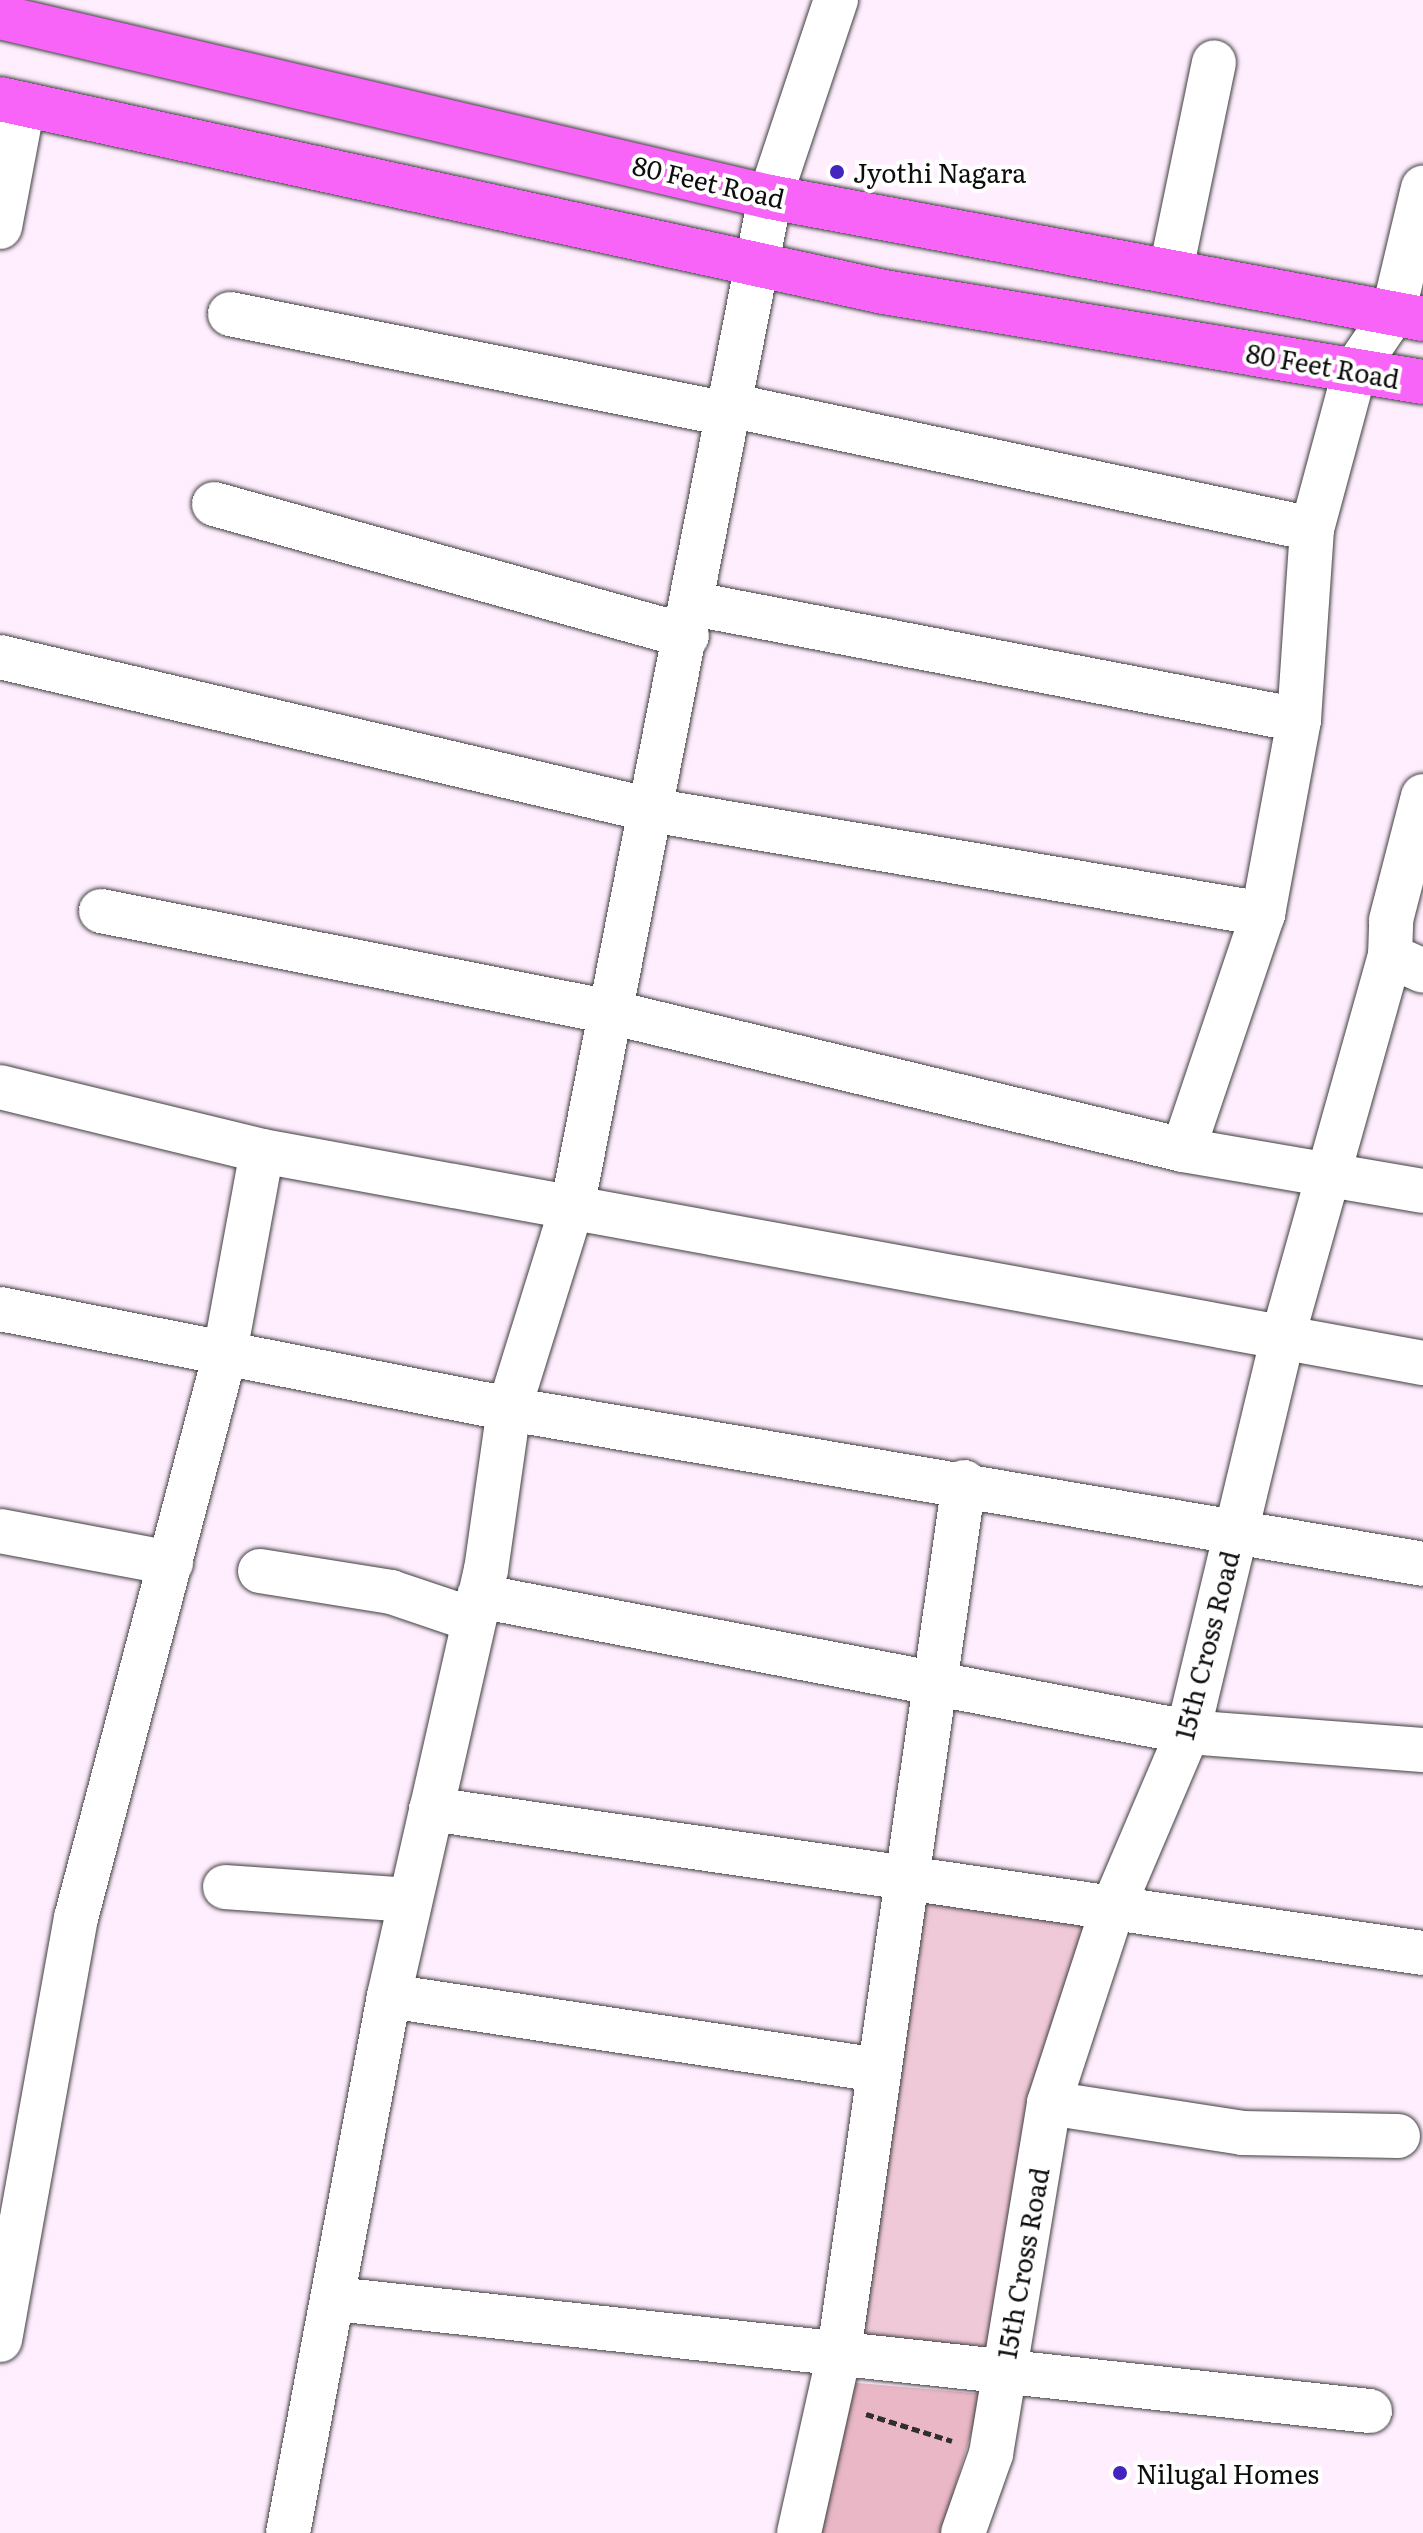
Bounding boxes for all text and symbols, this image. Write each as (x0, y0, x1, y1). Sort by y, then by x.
street label: 80 Feet Road (630, 148, 788, 214)
place label: Jyothi Nagara (853, 156, 1026, 188)
marker: Jyothi Nagara (828, 163, 846, 181)
street label: 80 Feet Road (1244, 336, 1402, 394)
street label: 15th Cross Road (1167, 1547, 1245, 1743)
street label: 15th Cross Road (990, 2165, 1054, 2361)
place label: Nilugal Homes (1136, 2457, 1319, 2489)
marker: Nilugal Homes (1111, 2464, 1129, 2482)

